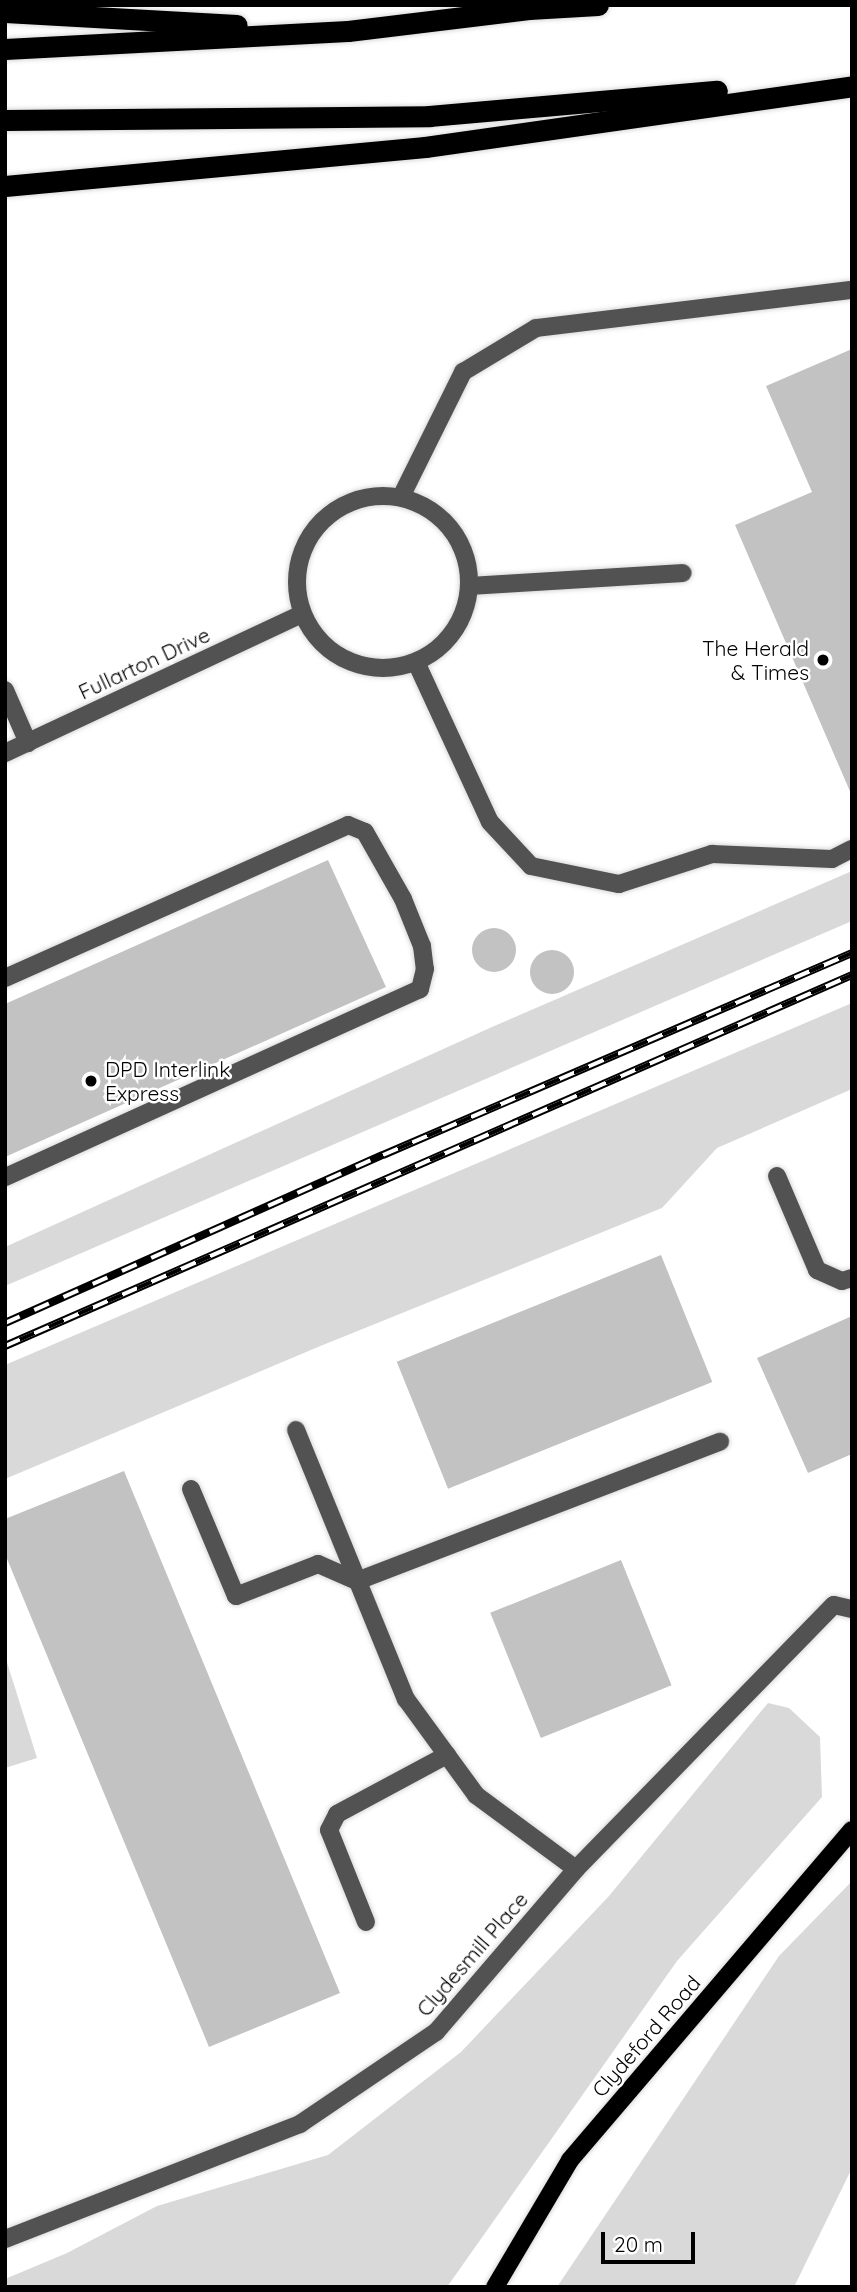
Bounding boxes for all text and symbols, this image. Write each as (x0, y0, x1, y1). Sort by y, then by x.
street label: Fullarton Drive (74, 622, 214, 704)
place label: The Herald & Times (702, 635, 809, 685)
marker: The Herald & Times (815, 652, 831, 668)
place label: DPD Interlink Express (105, 1056, 230, 1106)
marker: DPD Interlink Express (83, 1073, 99, 1089)
street label: Clydesmill Place (411, 1887, 533, 2021)
street label: Clydeford Road (587, 1970, 705, 2102)
scale bar (605, 2218, 700, 2262)
text: 20 m (614, 2231, 663, 2257)

